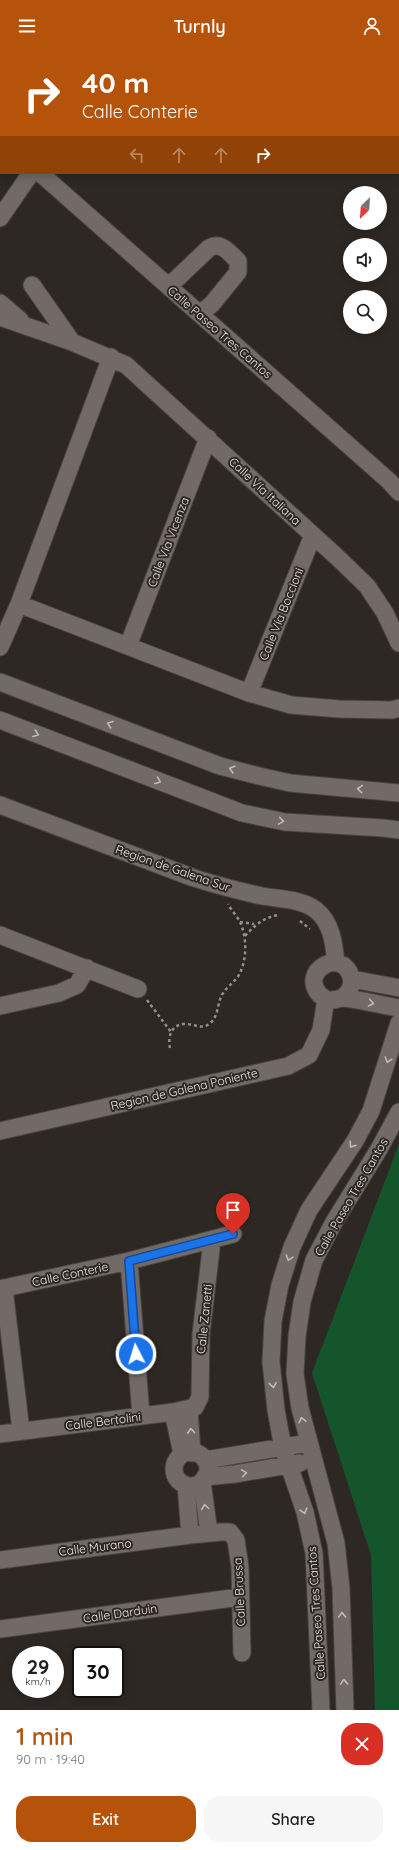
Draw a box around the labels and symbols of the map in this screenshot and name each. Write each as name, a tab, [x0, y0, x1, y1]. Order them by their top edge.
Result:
north arrow	[343, 186, 387, 230]
street label: Calle Paseo Tres Cantos	[165, 283, 276, 382]
street label: Calle Vía Italiana	[226, 454, 304, 528]
street label: Calle Vía Vicenza	[144, 495, 192, 589]
street label: Calle Vía Boccioni	[256, 566, 306, 662]
one-way arrow	[107, 720, 114, 728]
one-way arrow	[33, 730, 40, 738]
one-way arrow	[229, 765, 236, 774]
one-way arrow	[154, 777, 161, 785]
one-way arrow	[357, 785, 363, 794]
one-way arrow	[278, 816, 284, 825]
street label: Region de Galena Sur	[114, 841, 233, 895]
one-way arrow	[367, 998, 374, 1007]
one-way arrow	[384, 1056, 393, 1063]
street label: Region de Galena Poniente	[109, 1065, 259, 1113]
street label: Calle Paseo Tres Cantos	[311, 1135, 391, 1258]
one-way arrow	[349, 1141, 357, 1148]
pin	[216, 1193, 250, 1234]
one-way arrow	[285, 1254, 294, 1261]
street label: Calle Conterie	[31, 1259, 110, 1289]
street label: Calle Zanetti	[193, 1283, 215, 1355]
position arrow	[115, 1333, 157, 1375]
one-way arrow	[269, 1382, 278, 1388]
street label: Calle Bertolini	[64, 1409, 142, 1433]
one-way arrow	[299, 1417, 307, 1423]
one-way arrow	[187, 1428, 196, 1434]
one-way arrow	[241, 1469, 247, 1478]
one-way arrow	[201, 1504, 210, 1510]
one-way arrow	[299, 1507, 308, 1514]
street label: Calle Murano	[58, 1535, 132, 1559]
street label: Calle Paseo Tres Cantos	[304, 1546, 328, 1680]
street label: Calle Brussa	[230, 1557, 248, 1627]
street label: Calle Darduin	[82, 1600, 158, 1626]
one-way arrow	[338, 1612, 346, 1618]
speed limit sign: 30	[72, 1646, 124, 1698]
one-way arrow	[340, 1679, 349, 1685]

